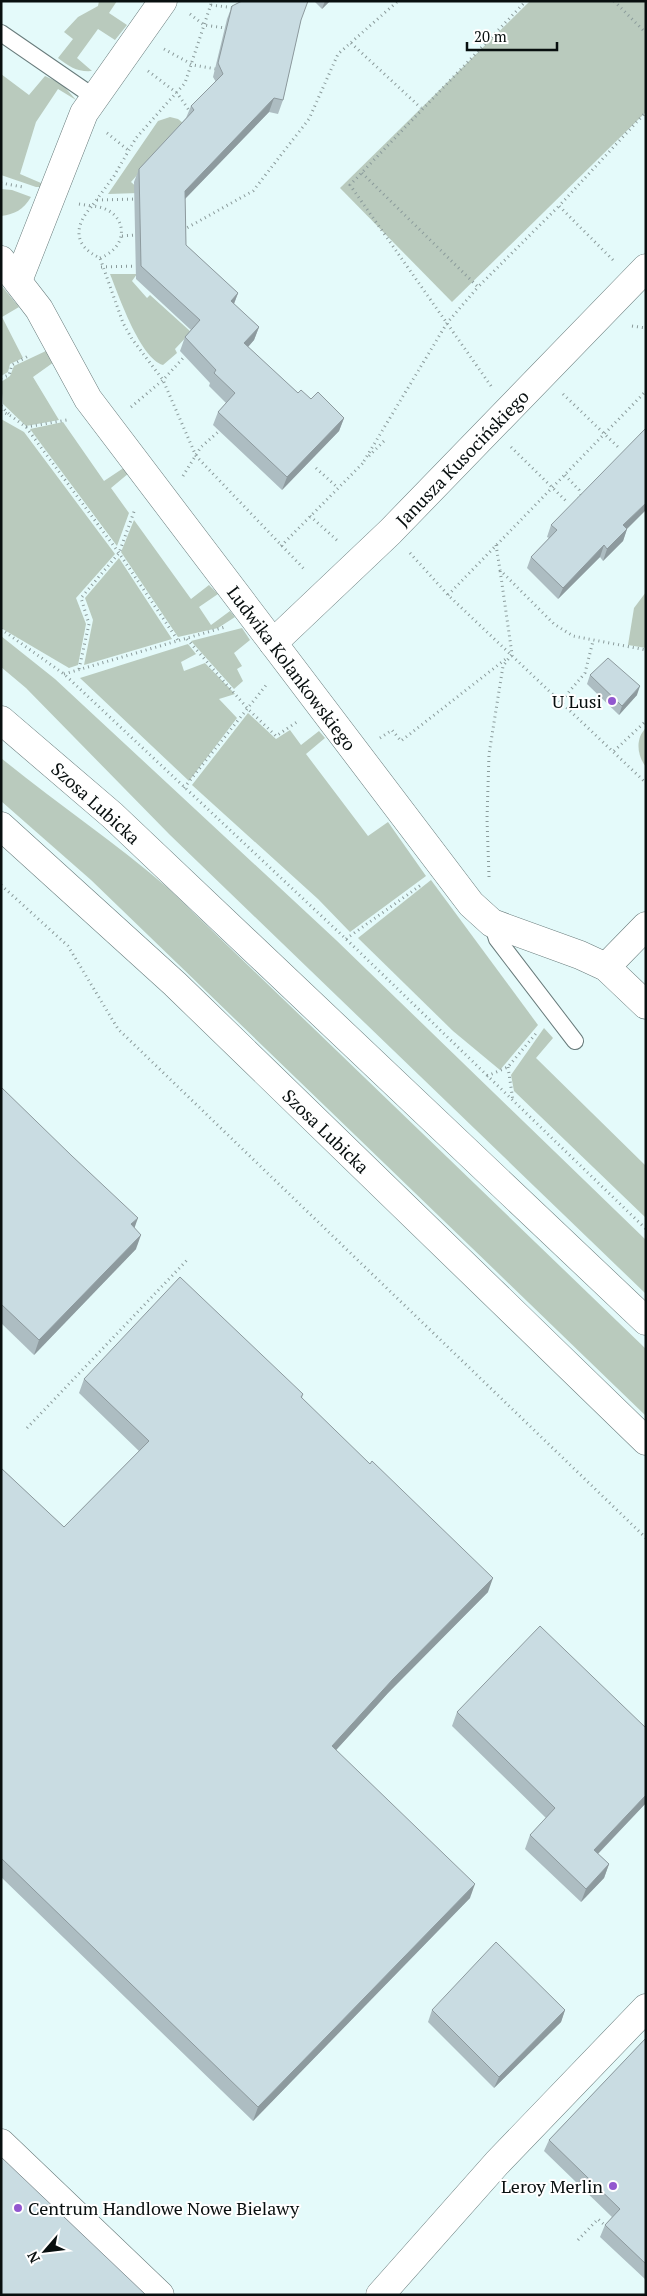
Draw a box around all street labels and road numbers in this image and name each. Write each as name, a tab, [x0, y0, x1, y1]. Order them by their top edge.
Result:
street label: Janusza Kusocińskiego	[390, 384, 534, 532]
street label: Ludwika Kolankowskiego	[222, 581, 362, 755]
street label: Szosa Lubicka	[46, 757, 146, 849]
street label: Szosa Lubicka	[278, 1084, 374, 1178]

